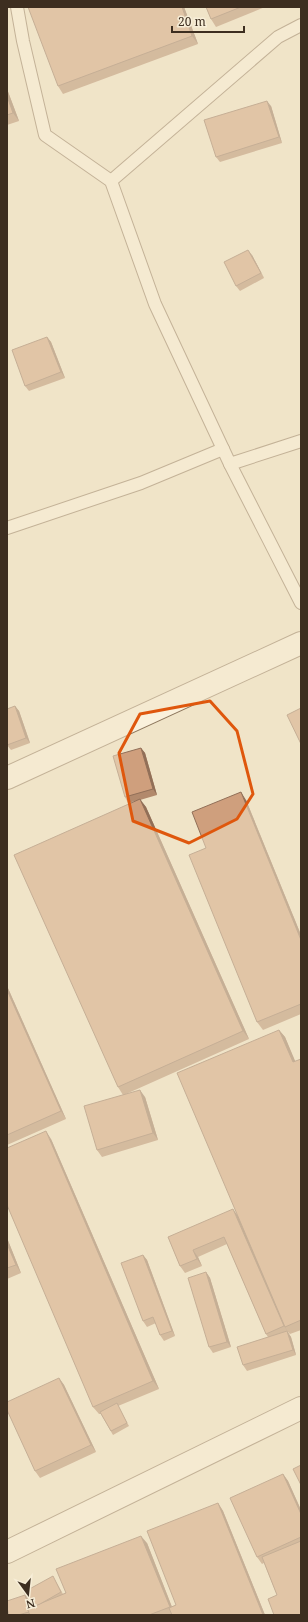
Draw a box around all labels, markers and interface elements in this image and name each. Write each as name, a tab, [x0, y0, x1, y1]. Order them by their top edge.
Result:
scale bar	[172, 8, 244, 34]
text: 20 m	[178, 13, 206, 30]
north arrow	[8, 1574, 48, 1614]
text: N	[24, 1596, 37, 1613]

